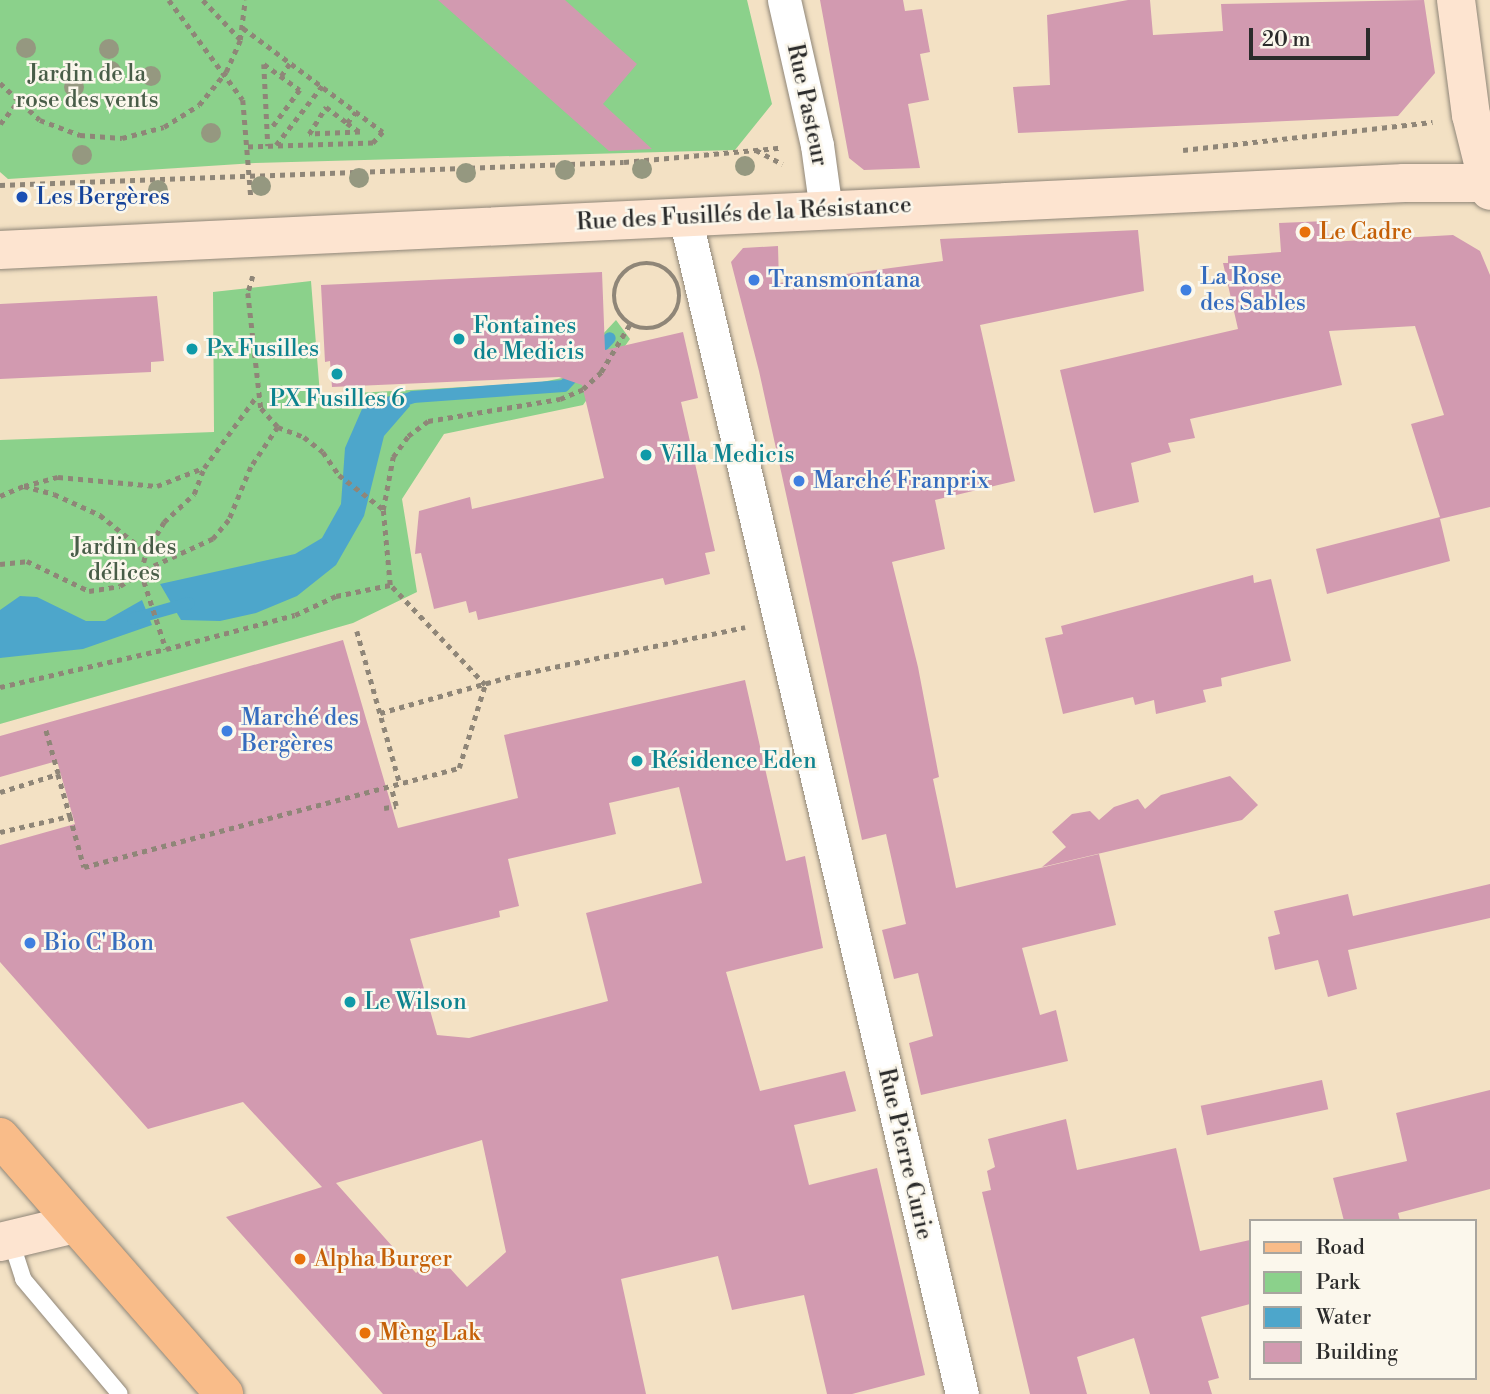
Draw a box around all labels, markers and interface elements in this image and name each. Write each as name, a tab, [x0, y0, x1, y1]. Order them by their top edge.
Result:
scale bar	[1252, 14, 1373, 58]
text: 20 m	[1262, 27, 1311, 53]
street label: Rue Pasteur	[781, 41, 833, 169]
park label: Jardin de la rose des vents	[15, 60, 159, 114]
place label: Les Bergères	[36, 183, 170, 211]
marker: Les Bergères	[14, 189, 30, 205]
street label: Rue des Fusillés de la Résistance	[576, 191, 912, 237]
place label: Le Cadre	[1319, 218, 1412, 246]
marker: Le Cadre	[1297, 224, 1313, 240]
place label: La Rose des Sables	[1200, 263, 1306, 317]
place label: Transmontana	[768, 266, 921, 294]
marker: Transmontana	[746, 272, 762, 288]
marker: La Rose des Sables	[1178, 282, 1194, 298]
place label: Fontaines de Medicis	[473, 312, 584, 366]
marker: Fontaines de Medicis	[451, 331, 467, 347]
place label: Px Fusilles	[206, 335, 319, 363]
marker: Px Fusilles	[184, 341, 200, 357]
marker: PX Fusilles 6	[329, 366, 345, 382]
place label: PX Fusilles 6	[269, 385, 405, 413]
place label: Villa Medicis	[660, 441, 795, 469]
marker: Villa Medicis	[638, 447, 654, 463]
place label: Marché Franprix	[813, 467, 989, 495]
marker: Marché Franprix	[791, 473, 807, 489]
park label: Jardin des délices	[72, 533, 176, 587]
place label: Marché des Bergères	[241, 704, 359, 758]
marker: Marché des Bergères	[219, 723, 235, 739]
place label: Résidence Eden	[651, 747, 817, 775]
marker: Résidence Eden	[629, 753, 645, 769]
place label: Bio C' Bon	[44, 929, 154, 957]
marker: Bio C' Bon	[22, 935, 38, 951]
place label: Le Wilson	[364, 988, 467, 1016]
marker: Le Wilson	[342, 994, 358, 1010]
street label: Rue Pierre Curie	[872, 1065, 938, 1243]
legend	[1248, 1219, 1476, 1380]
text: Road	[1316, 1235, 1365, 1261]
place label: Alpha Burger	[314, 1245, 452, 1273]
marker: Alpha Burger	[292, 1251, 308, 1267]
text: Park	[1316, 1270, 1360, 1296]
text: Water	[1316, 1305, 1371, 1331]
place label: Mèng Lak	[379, 1319, 480, 1347]
marker: Mèng Lak	[357, 1325, 373, 1341]
text: Building	[1316, 1340, 1398, 1366]

